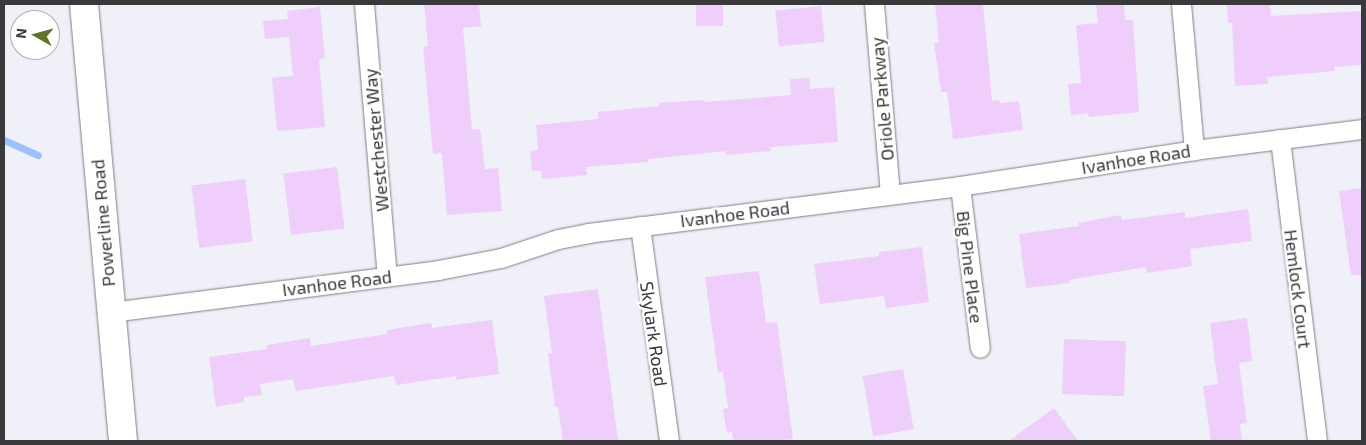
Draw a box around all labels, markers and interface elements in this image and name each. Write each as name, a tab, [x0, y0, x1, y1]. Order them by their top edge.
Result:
north arrow	[10, 10, 60, 60]
text: N	[12, 27, 30, 39]
street label: Oriole Parkway	[866, 36, 898, 162]
street label: Westchester Way	[359, 67, 393, 213]
street label: Ivanhoe Road	[1080, 140, 1192, 178]
street label: Powerline Road	[87, 158, 119, 288]
street label: Ivanhoe Road	[679, 197, 791, 231]
street label: Big Pine Place	[952, 210, 988, 324]
street label: Hemlock Court	[1280, 228, 1316, 350]
street label: Ivanhoe Road	[281, 266, 393, 300]
street label: Skylark Road	[636, 280, 672, 388]

